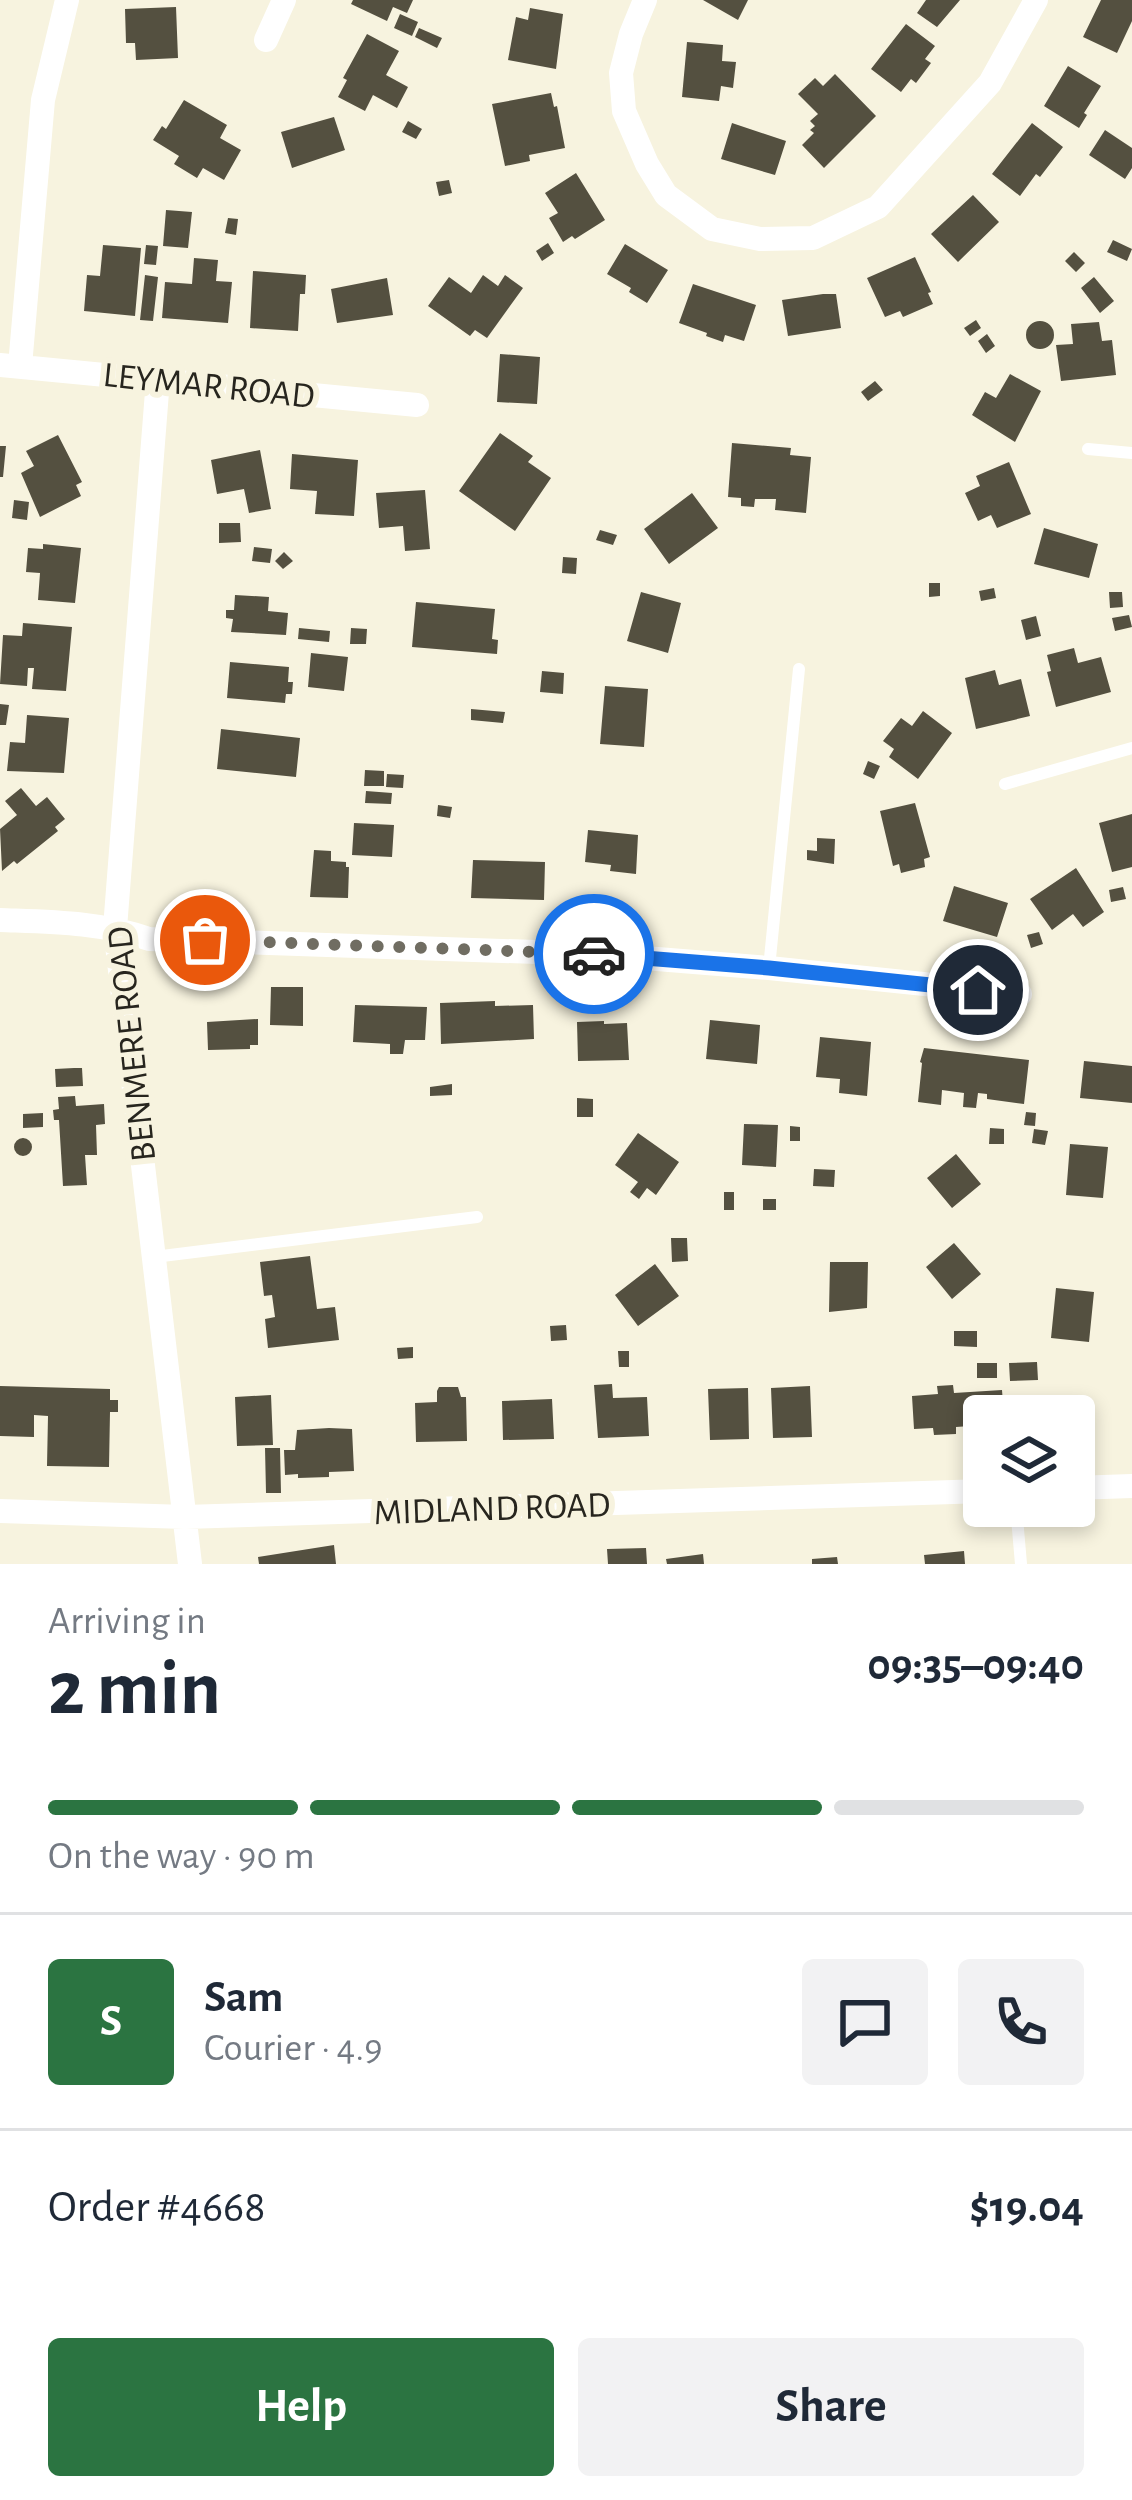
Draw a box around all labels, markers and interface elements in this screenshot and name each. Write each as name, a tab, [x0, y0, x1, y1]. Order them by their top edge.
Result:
street label: LEYMAR ROAD	[101, 357, 316, 415]
pin	[154, 889, 256, 991]
courier	[534, 894, 654, 1014]
icon: bag	[172, 907, 238, 973]
icon: car	[561, 921, 627, 987]
street label: BENMERE ROAD	[102, 924, 162, 1163]
pin	[927, 939, 1029, 1041]
icon: home	[945, 957, 1011, 1023]
map controls	[963, 1395, 1095, 1527]
button: layers	[963, 1395, 1095, 1527]
street label: MIDLAND ROAD	[373, 1487, 611, 1531]
text: Arriving in	[48, 1602, 206, 1641]
text: 09:35–09:40	[867, 1643, 1084, 1688]
text: 2 min	[48, 1651, 221, 1729]
text: On the way · 90 m	[48, 1837, 315, 1876]
button: chat	[802, 1959, 928, 2085]
button: phone	[958, 1959, 1084, 2085]
text: Sam	[204, 1975, 283, 2020]
text: S	[100, 1999, 122, 2044]
text: Courier · 4.9	[204, 2029, 383, 2068]
text: Order #4668	[48, 2185, 266, 2230]
text: $19.04	[969, 2185, 1084, 2230]
button: Help	[48, 2338, 554, 2476]
button: Share	[578, 2338, 1084, 2476]

